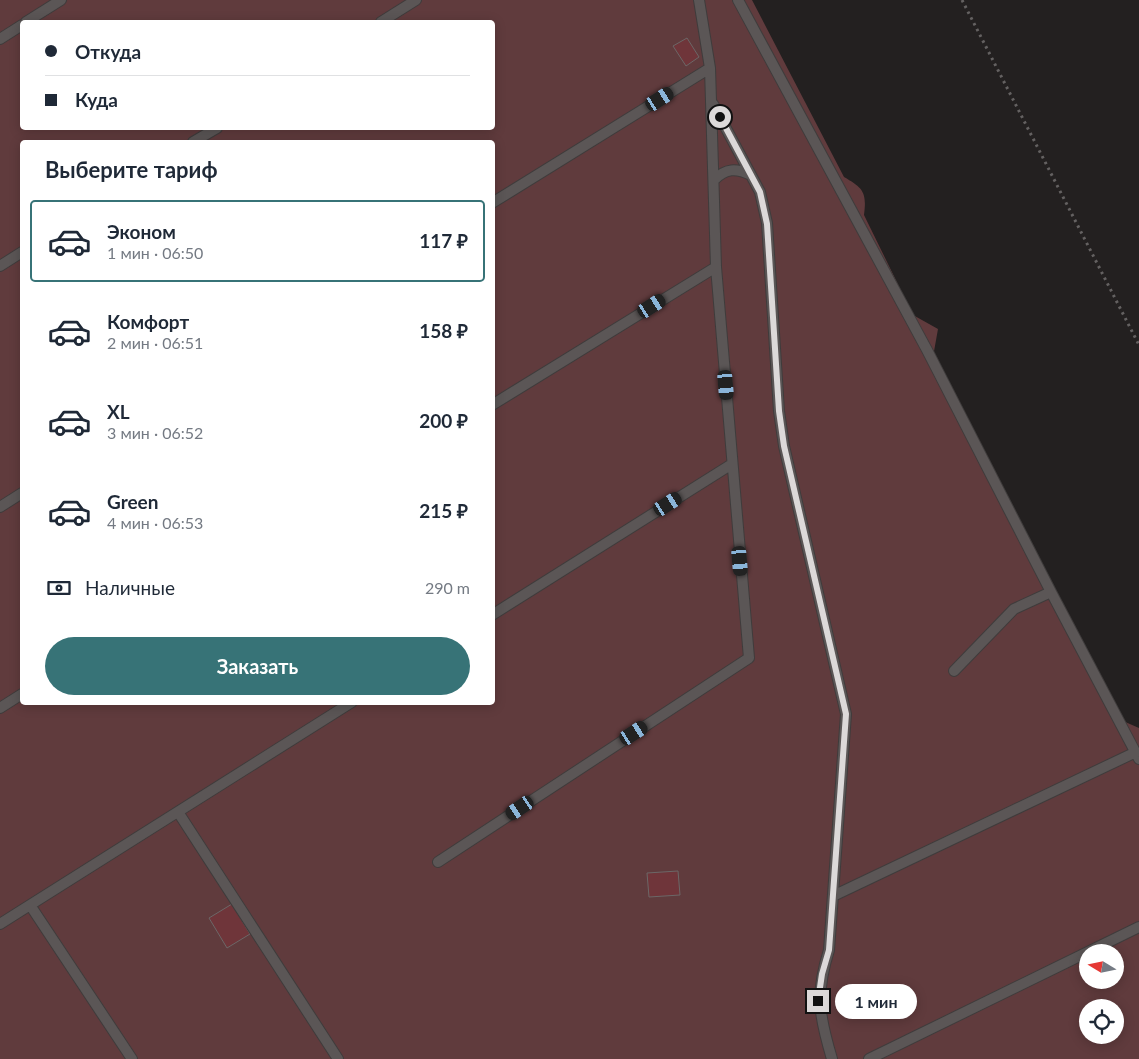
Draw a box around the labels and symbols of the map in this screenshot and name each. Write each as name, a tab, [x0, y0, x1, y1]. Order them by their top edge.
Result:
car	[643, 85, 676, 113]
route start	[709, 106, 731, 128]
car	[635, 292, 668, 320]
car	[717, 369, 734, 401]
car	[651, 490, 684, 518]
car	[731, 545, 748, 577]
car	[617, 719, 650, 747]
car	[503, 793, 536, 823]
north arrow	[1079, 944, 1124, 989]
callout: 1 мин	[836, 984, 918, 1018]
route end	[807, 990, 829, 1012]

